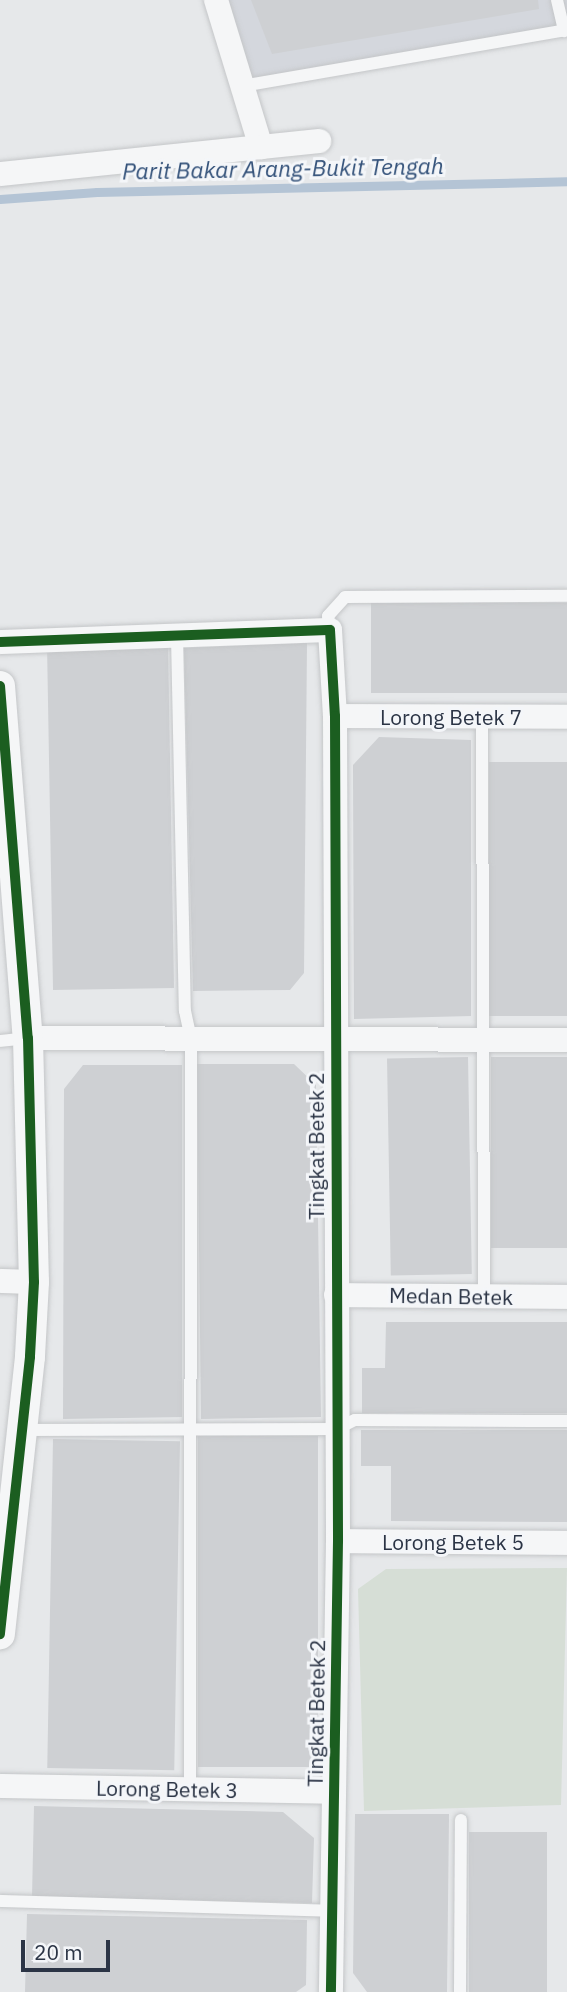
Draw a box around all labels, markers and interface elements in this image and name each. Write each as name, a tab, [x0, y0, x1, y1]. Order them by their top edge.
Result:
water label: Parit Bakar Arang-Bukit Tengah	[122, 151, 444, 185]
street label: Lorong Betek 7	[380, 704, 522, 730]
street label: Tingkat Betek 2	[303, 1072, 329, 1220]
street label: Medan Betek	[389, 1282, 513, 1310]
street label: Lorong Betek 5	[382, 1529, 524, 1555]
street label: Tingkat Betek 2	[302, 1639, 330, 1787]
street label: Lorong Betek 3	[96, 1775, 238, 1803]
scale bar	[24, 1926, 114, 1970]
text: 20 m	[34, 1938, 83, 1966]

